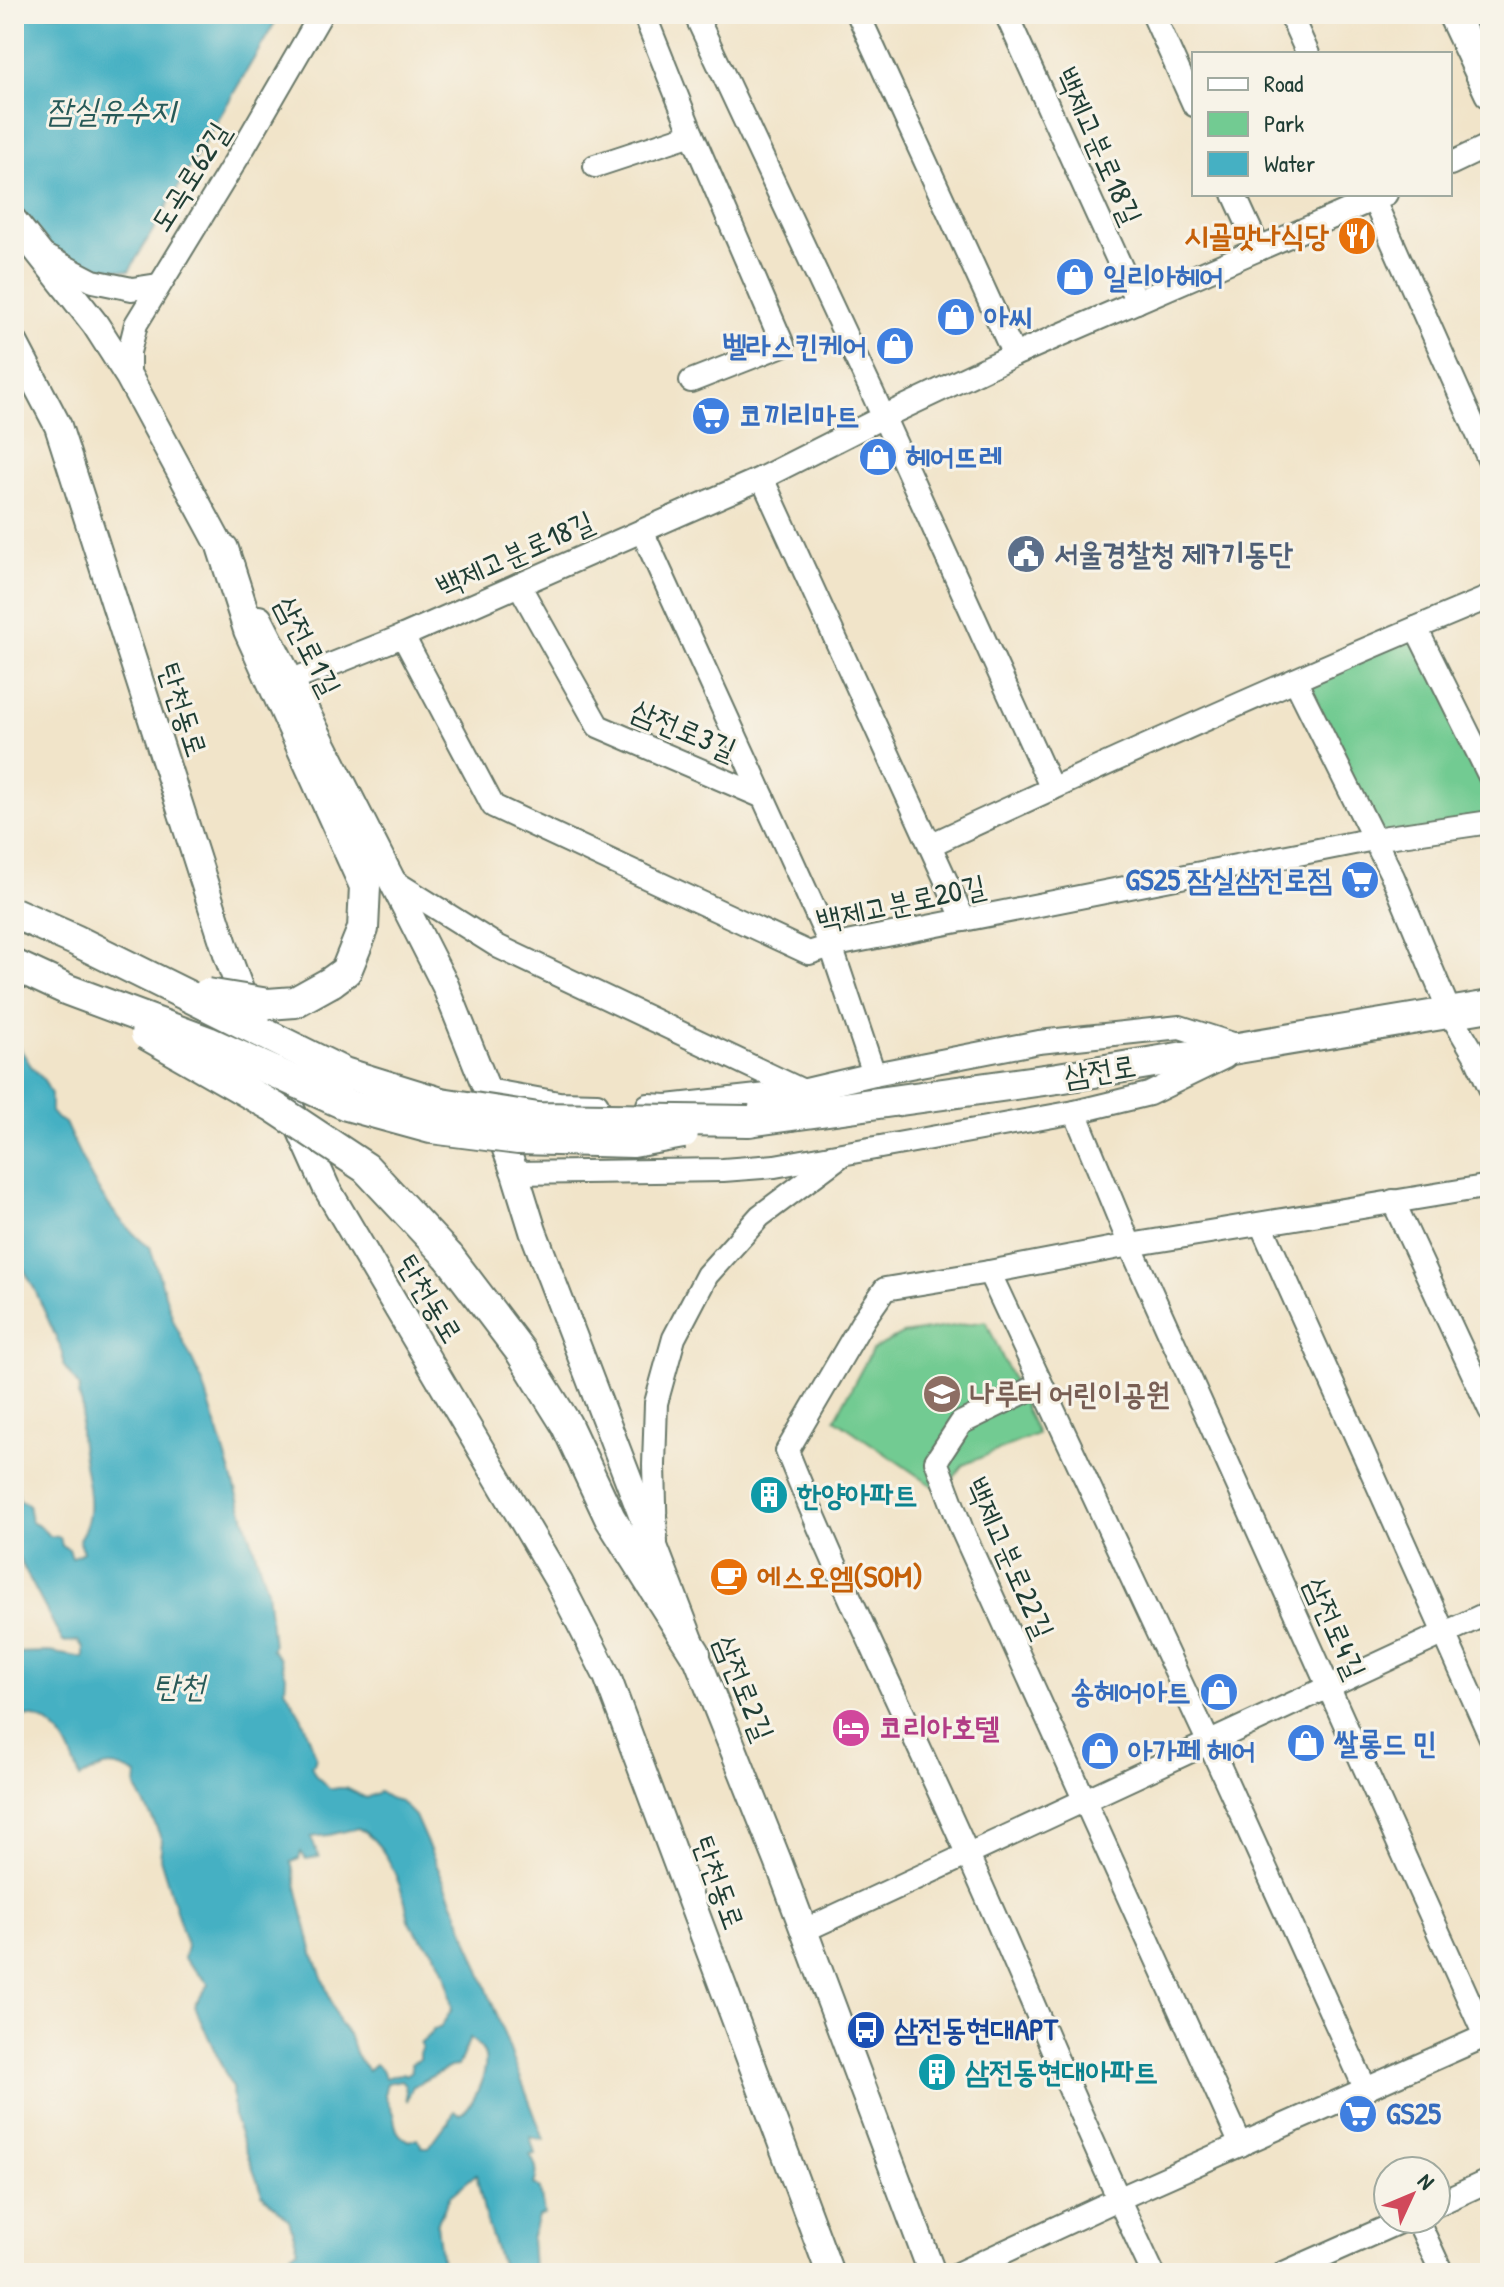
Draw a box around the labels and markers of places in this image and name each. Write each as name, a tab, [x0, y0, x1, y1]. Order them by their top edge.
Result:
place label: 시골맛나식당	[1184, 215, 1330, 255]
restaurant icon: 시골맛나식당	[1336, 215, 1378, 257]
shop icon: 일리아헤어	[1054, 256, 1096, 298]
place label: 일리아헤어	[1103, 256, 1224, 296]
shop icon: 아씨	[935, 296, 977, 338]
place label: 아씨	[984, 296, 1032, 336]
place label: 벨라스킨케어	[722, 325, 867, 365]
shop icon: 벨라스킨케어	[874, 325, 916, 367]
supermarket icon: 코끼리마트	[690, 395, 732, 437]
place label: 코끼리마트	[739, 395, 860, 435]
shop icon: 헤어뜨레	[857, 436, 899, 478]
place label: 헤어뜨레	[906, 436, 1003, 476]
public building icon: 서울경찰청 제7기동단	[1005, 533, 1047, 575]
place label: 서울경찰청 제7기동단	[1054, 533, 1294, 573]
place label: GS25 잠실삼전로점	[1125, 859, 1332, 899]
supermarket icon: GS25 잠실삼전로점	[1339, 859, 1381, 901]
school or university icon: 나루터 어린이공원	[921, 1373, 963, 1415]
place label: 나루터 어린이공원	[970, 1373, 1170, 1413]
building icon: 한양아파트	[748, 1474, 790, 1516]
place label: 한양아파트	[796, 1474, 918, 1514]
cafe icon: 에스오엠(SOM)	[708, 1556, 750, 1598]
place label: 에스오엠(SOM)	[757, 1556, 923, 1596]
place label: 송헤어아트	[1070, 1671, 1191, 1711]
shop icon: 송헤어아트	[1198, 1671, 1240, 1713]
hotel icon: 코리아호텔	[830, 1707, 872, 1749]
place label: 코리아호텔	[879, 1707, 1000, 1747]
shop icon: 쌀롱드 민	[1285, 1722, 1327, 1764]
place label: 쌀롱드 민	[1333, 1722, 1437, 1762]
shop icon: 아가페 헤어	[1079, 1730, 1121, 1772]
place label: 아가페 헤어	[1128, 1730, 1256, 1770]
bus stop icon: 삼전동현대APT	[845, 2009, 887, 2051]
place label: 삼전동현대APT	[894, 2009, 1059, 2049]
building icon: 삼전동현대아파트	[916, 2051, 958, 2093]
place label: 삼전동현대아파트	[965, 2051, 1158, 2091]
supermarket icon: GS25	[1337, 2093, 1379, 2135]
place label: GS25	[1386, 2093, 1441, 2133]

